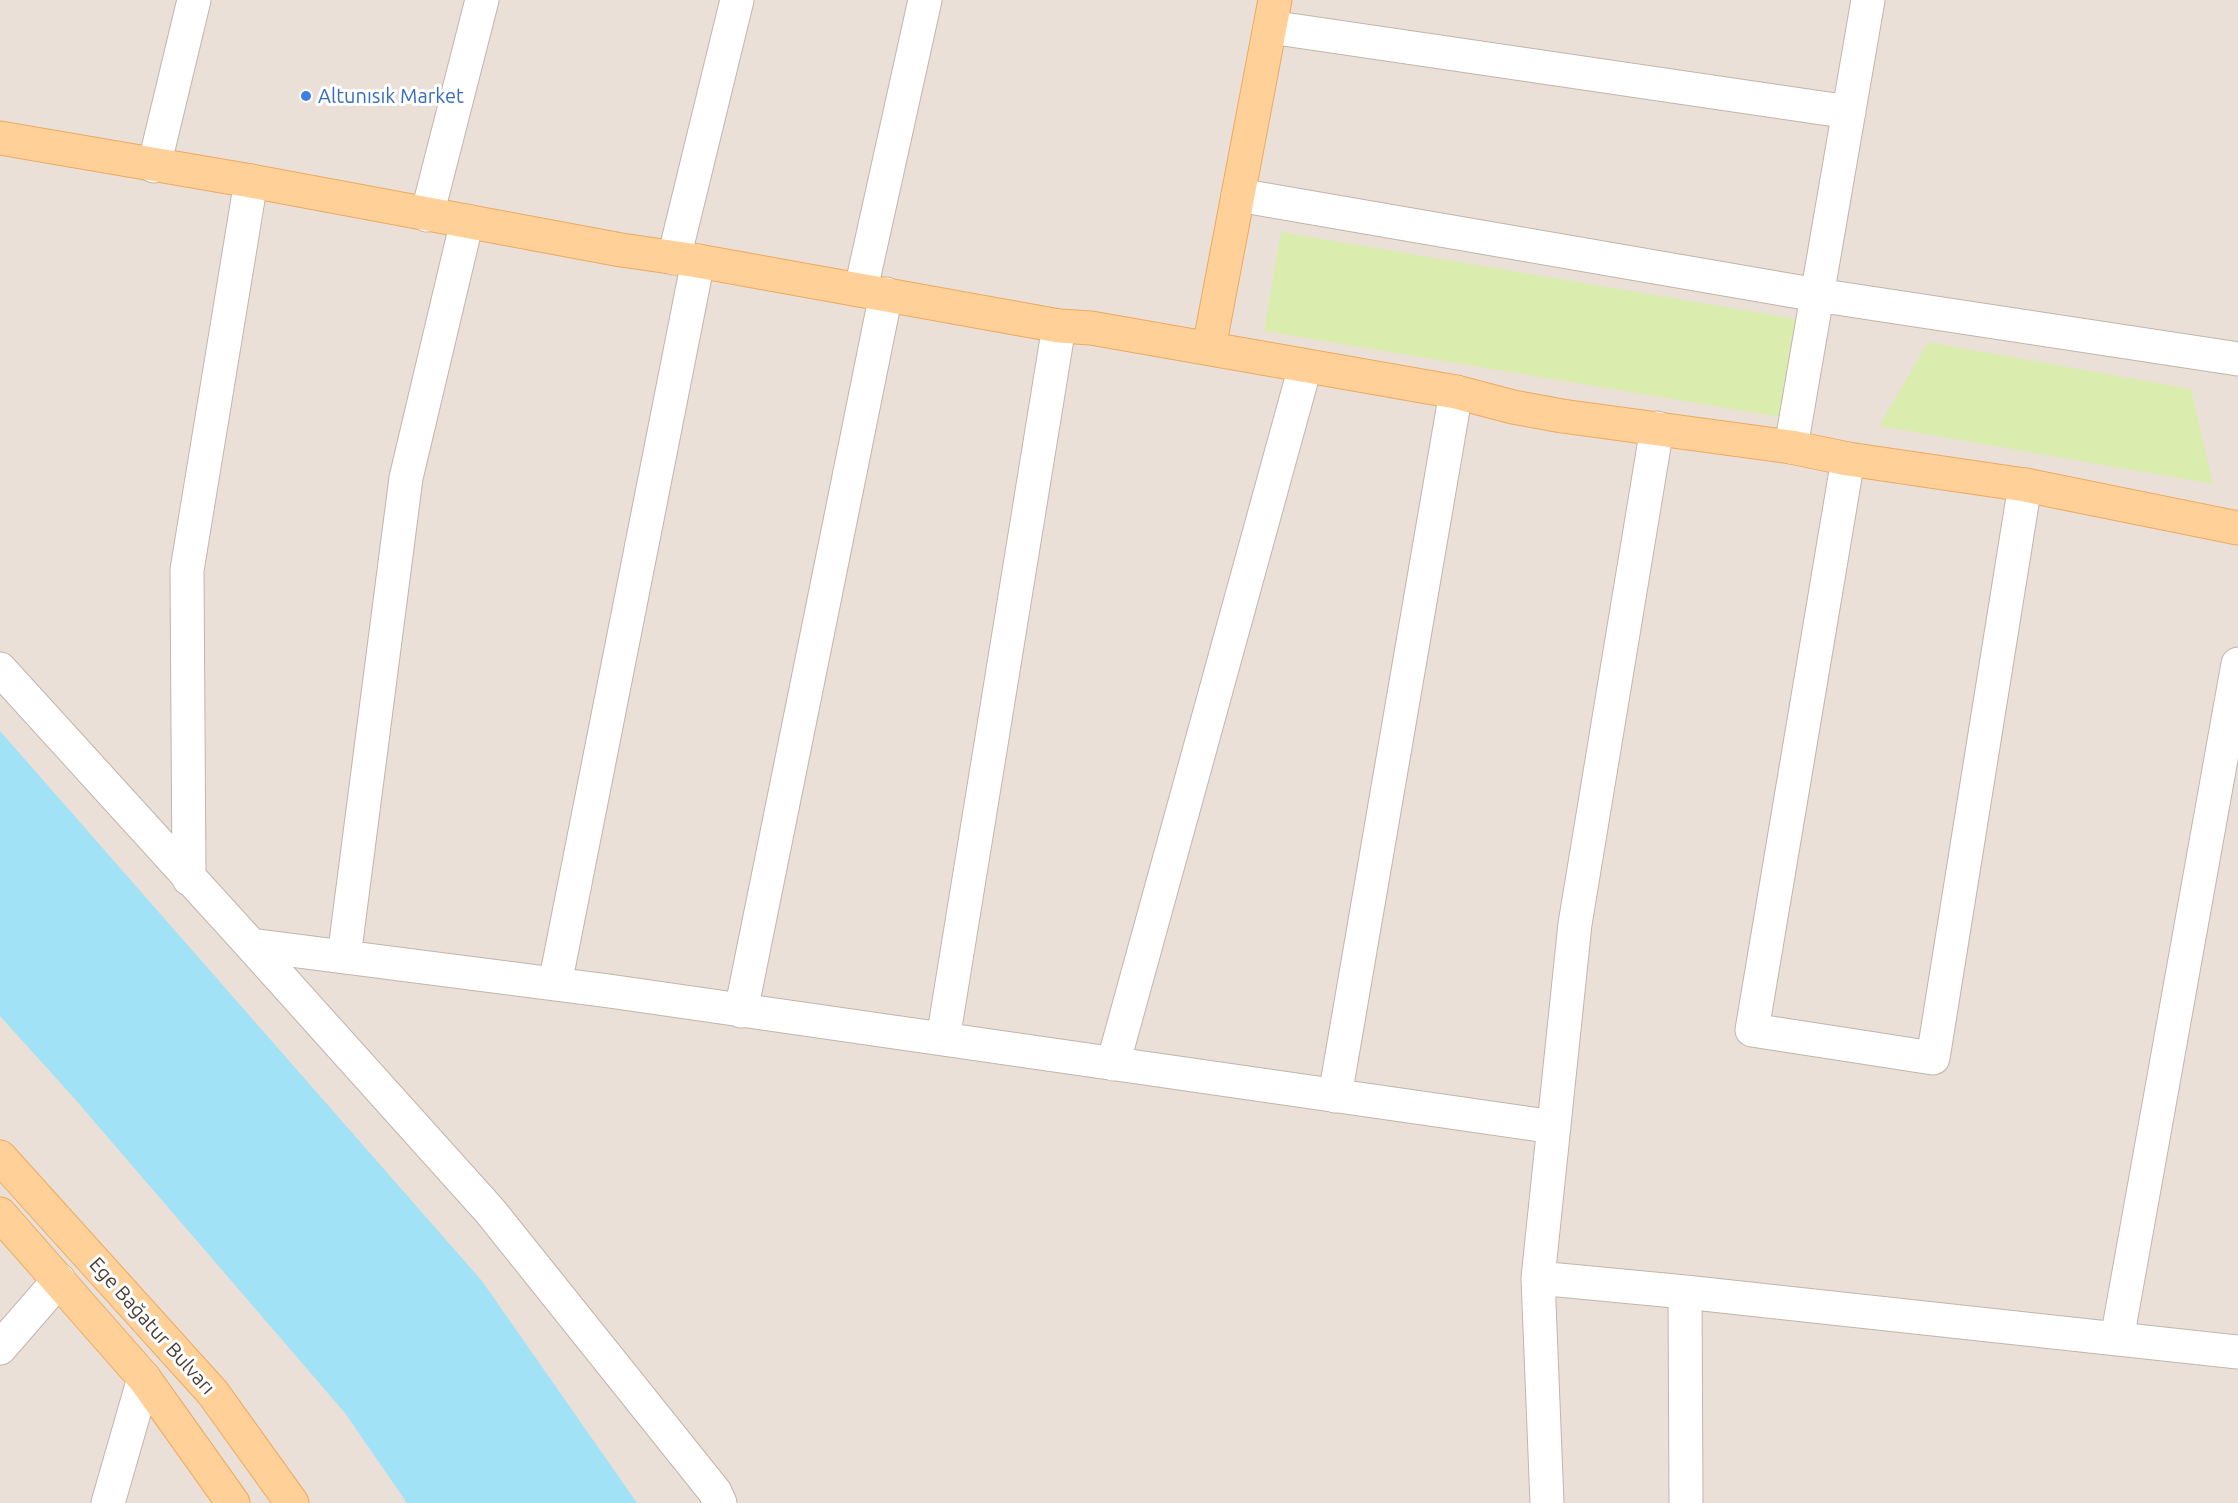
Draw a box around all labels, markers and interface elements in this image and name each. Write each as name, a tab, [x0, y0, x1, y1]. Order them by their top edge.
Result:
place label: Altunısık Market	[318, 84, 464, 108]
marker: Altunısık Market	[299, 89, 313, 103]
street label: Ege Bağatur Bulvarı	[84, 1253, 220, 1399]

